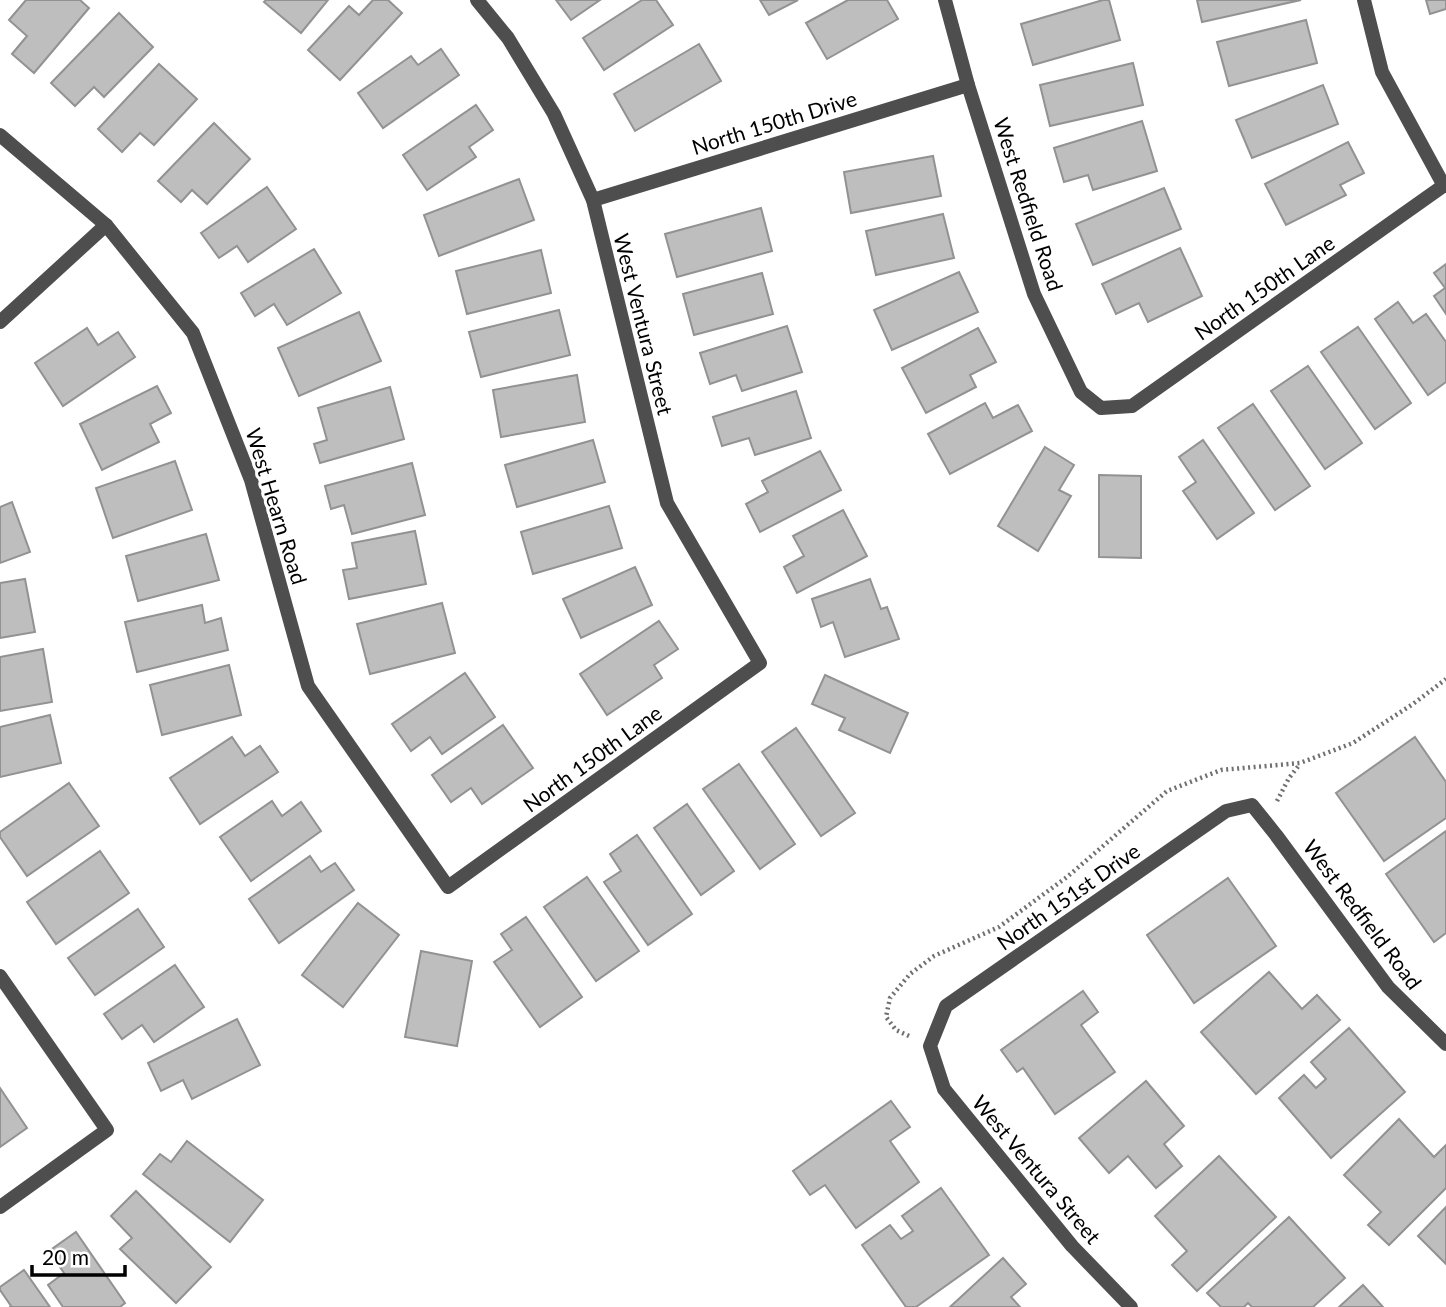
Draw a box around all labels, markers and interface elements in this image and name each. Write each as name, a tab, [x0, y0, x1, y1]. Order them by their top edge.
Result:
street label: North 150th Drive	[689, 85, 859, 159]
street label: West Redfield Road	[989, 114, 1069, 294]
street label: North 150th Lane	[1189, 229, 1339, 345]
street label: West Ventura Street	[609, 231, 679, 418]
street label: West Hearn Road	[241, 425, 313, 587]
street label: North 150th Lane	[518, 699, 666, 817]
street label: West Redfield Road	[1299, 834, 1427, 994]
street label: North 151st Drive	[992, 837, 1144, 955]
street label: West Ventura Street	[968, 1090, 1107, 1249]
scale bar	[32, 1234, 124, 1278]
text: 20 m	[42, 1244, 89, 1269]

